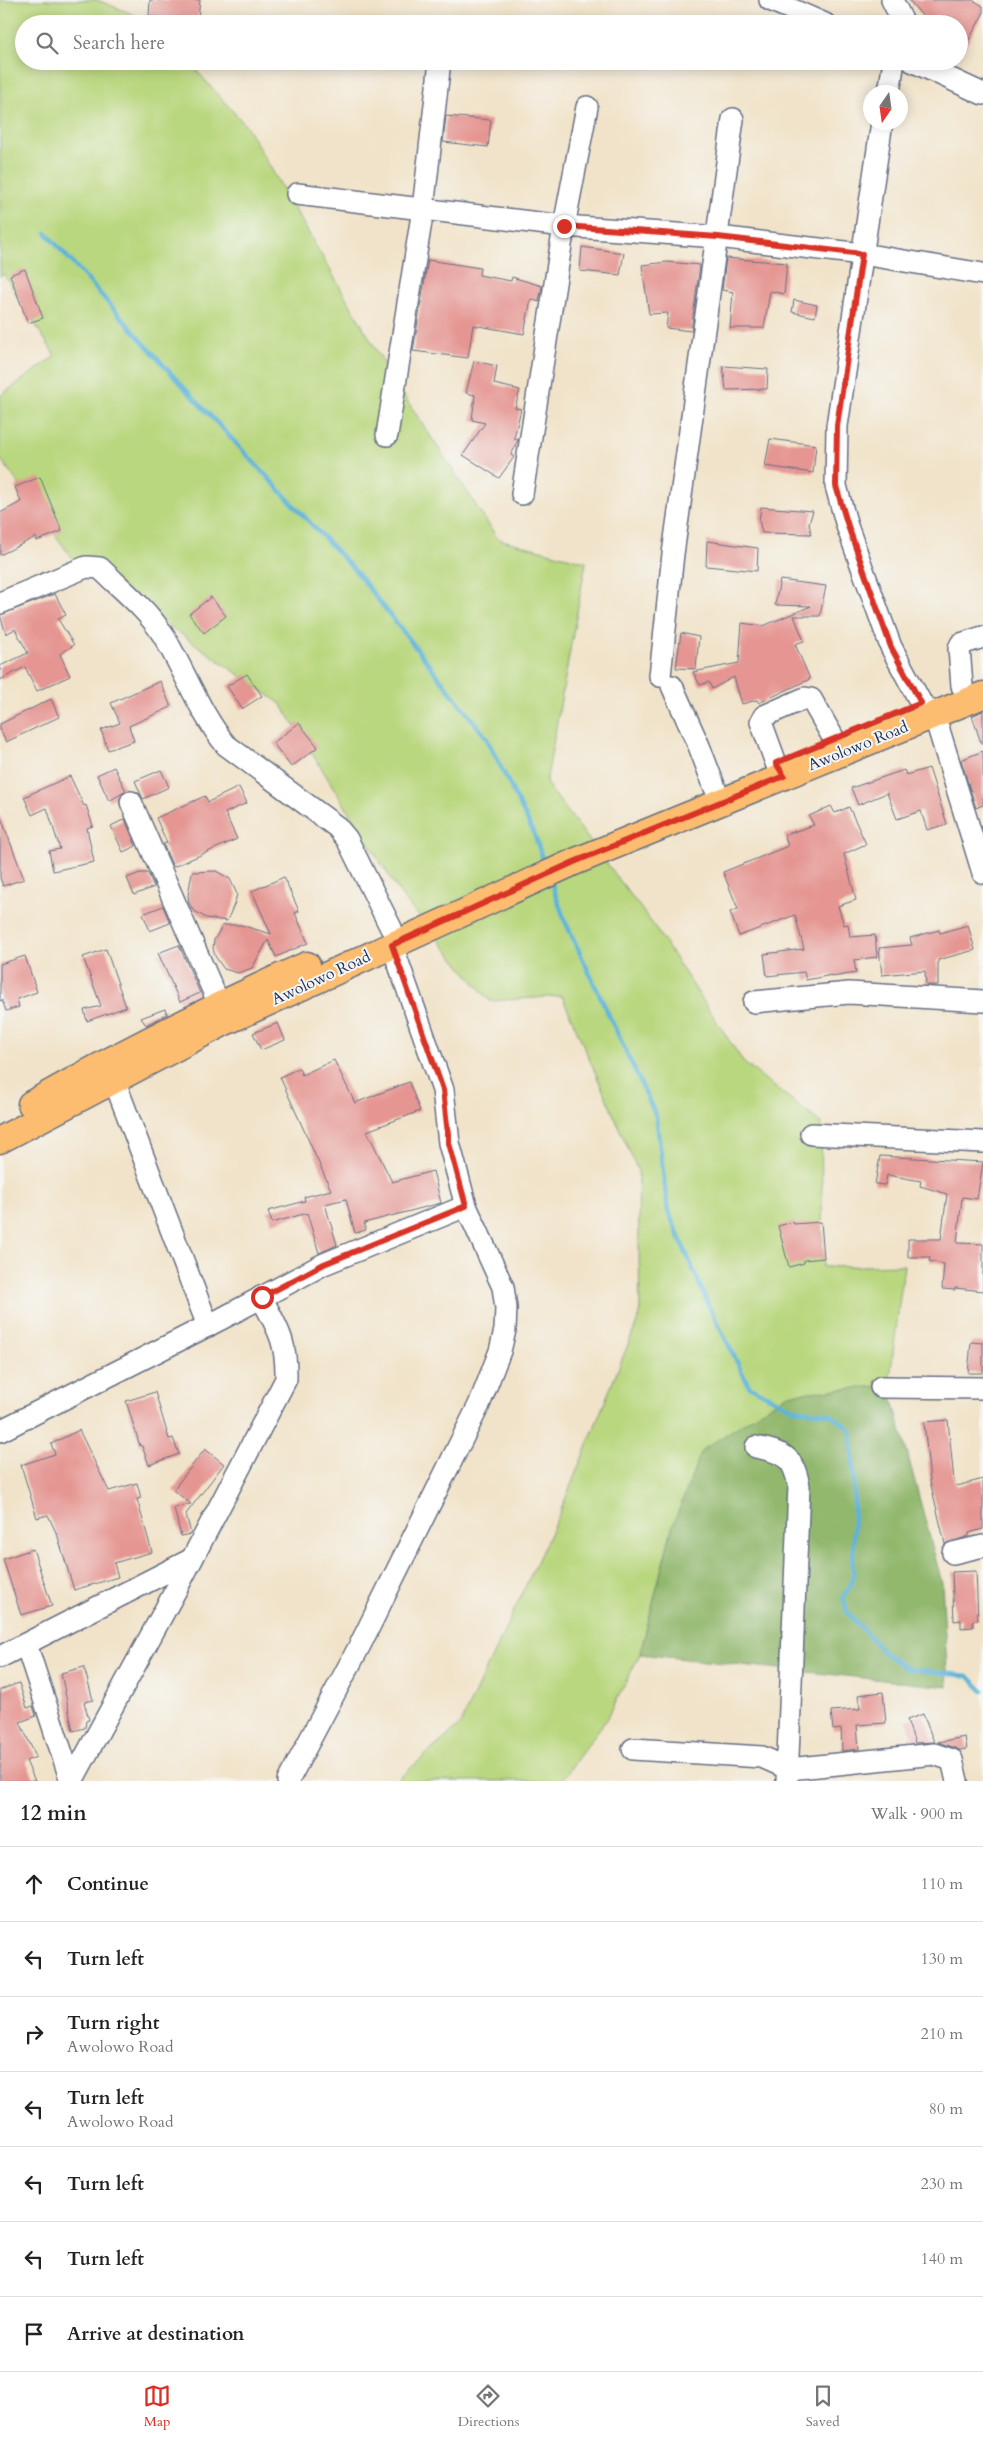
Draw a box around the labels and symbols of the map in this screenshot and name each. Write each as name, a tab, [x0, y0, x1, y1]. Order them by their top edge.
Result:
north arrow	[863, 85, 908, 130]
route end	[553, 215, 576, 238]
street label: Awolowo Road	[804, 716, 912, 776]
street label: Awolowo Road	[268, 945, 374, 1010]
route start	[251, 1286, 274, 1309]

